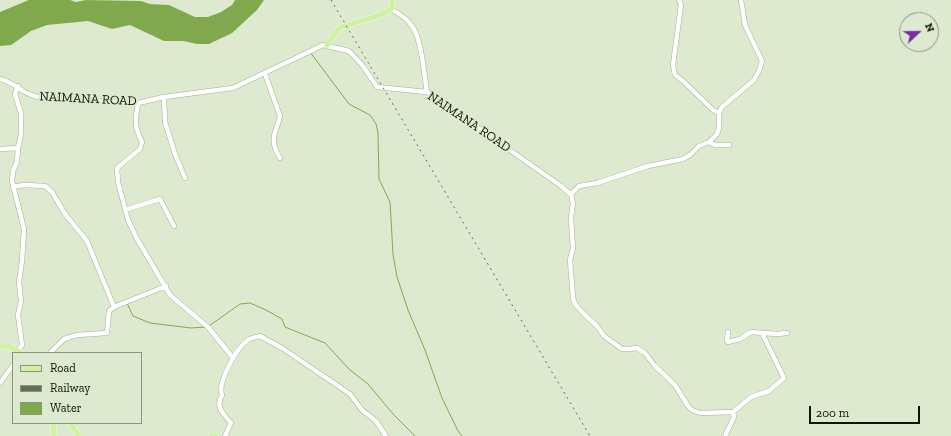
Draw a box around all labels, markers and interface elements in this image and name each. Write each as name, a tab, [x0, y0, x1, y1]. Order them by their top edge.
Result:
north arrow	[899, 12, 939, 52]
text: N	[922, 21, 937, 34]
street label: NAIMANA ROAD	[424, 88, 514, 156]
street label: NAIMANA ROAD	[39, 89, 137, 109]
legend	[12, 352, 142, 424]
text: Road	[50, 361, 76, 375]
text: Railway	[50, 381, 91, 395]
scale bar	[811, 398, 922, 424]
text: Water	[50, 401, 82, 415]
text: 200 m	[816, 406, 849, 420]

